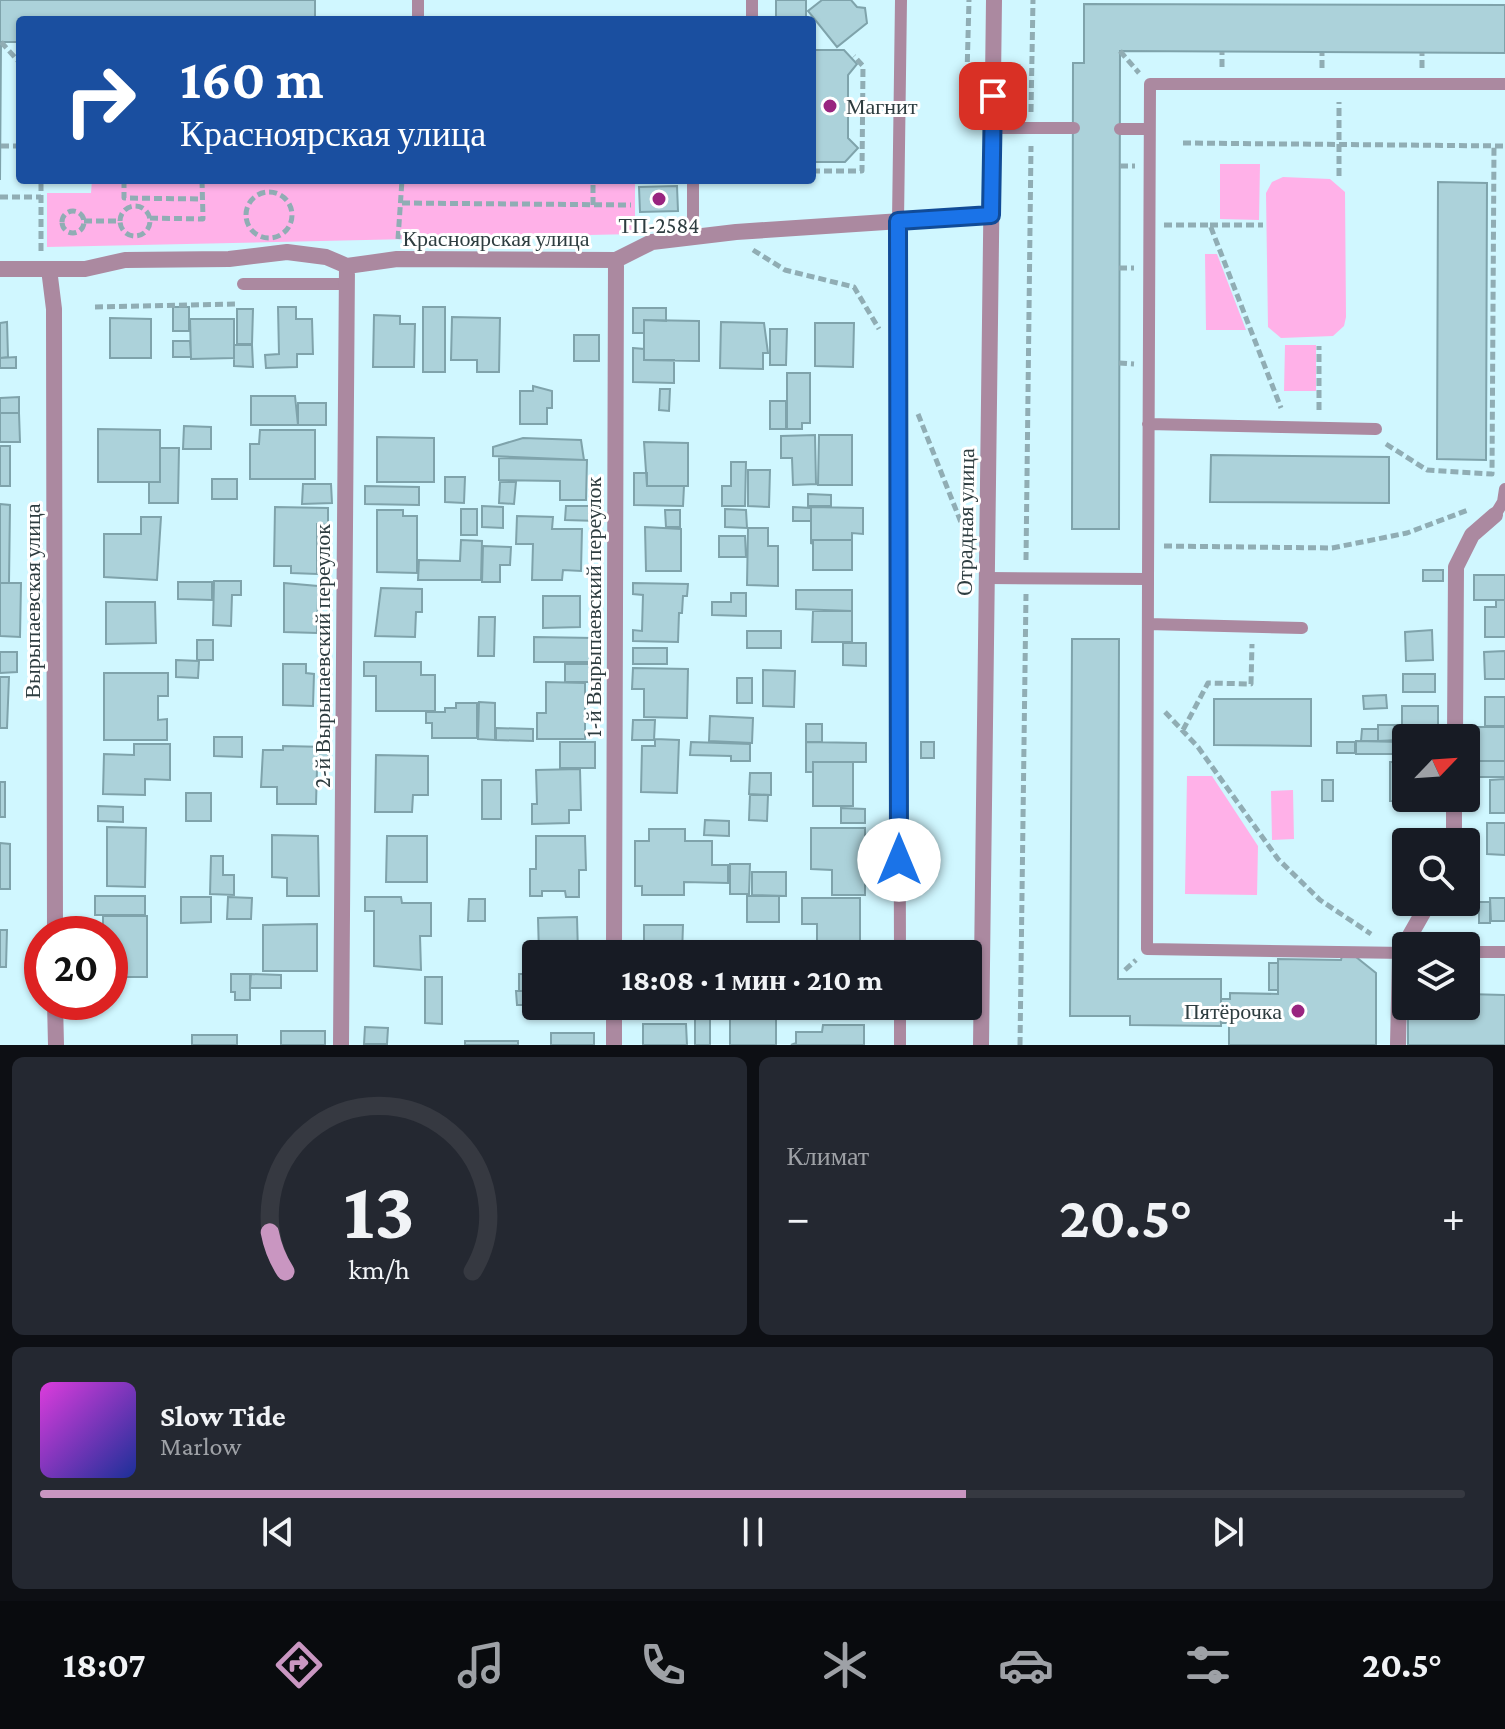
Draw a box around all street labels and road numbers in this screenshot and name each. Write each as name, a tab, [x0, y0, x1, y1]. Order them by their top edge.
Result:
street label: Красноярская улица	[402, 226, 590, 251]
street label: Отрадная улица	[952, 448, 979, 596]
street label: 1-й Вырыпаевский переулок	[581, 476, 606, 737]
street label: Вырыпаевская улица	[20, 503, 45, 699]
street label: 2-й Вырыпаевский переулок	[310, 524, 335, 788]

